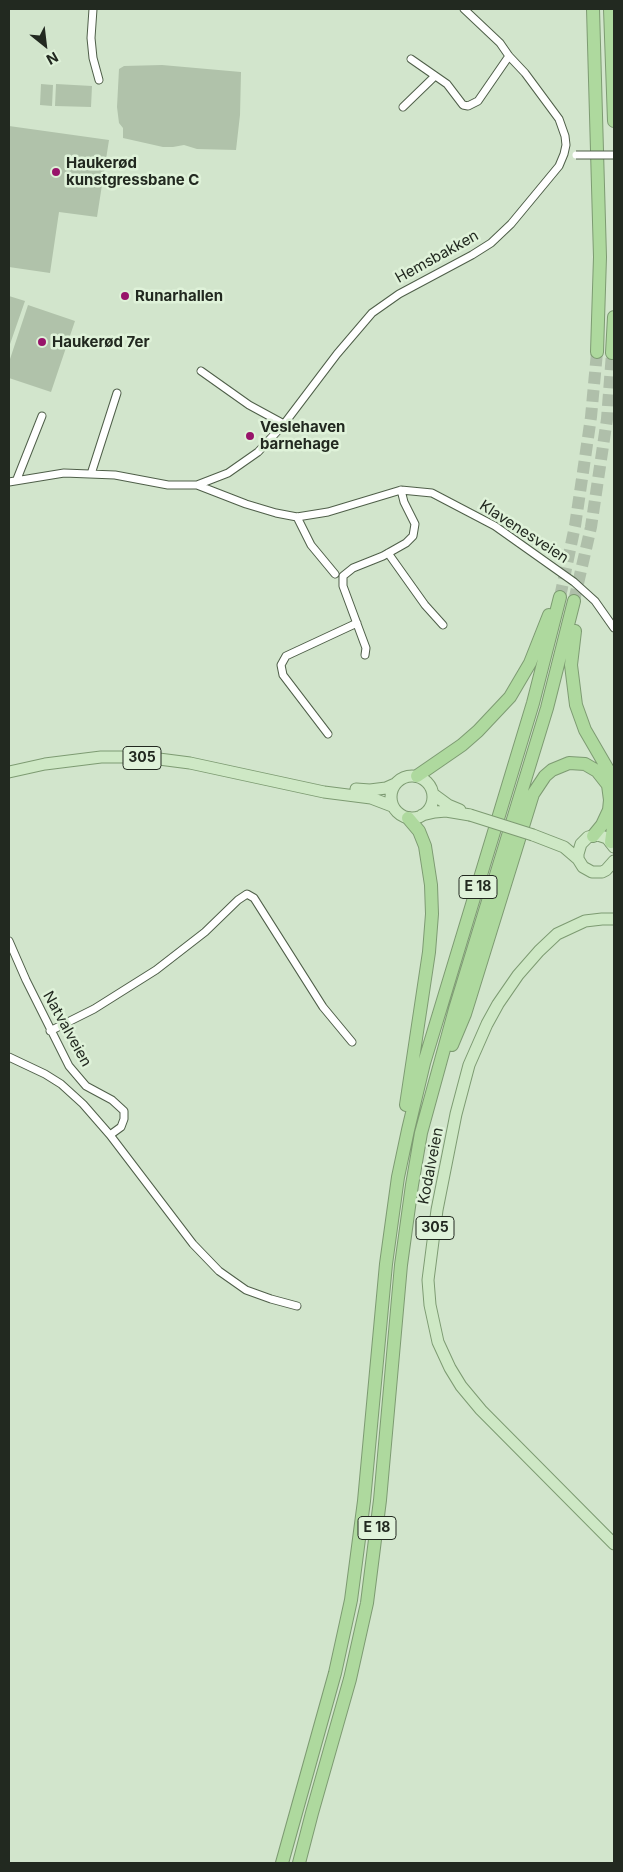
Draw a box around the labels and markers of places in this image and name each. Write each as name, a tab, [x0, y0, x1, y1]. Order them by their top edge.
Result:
place label: Haukerød kunstgressbane C	[66, 154, 199, 189]
marker: Haukerød kunstgressbane C	[50, 166, 62, 178]
place label: Runarhallen	[135, 287, 223, 305]
marker: Runarhallen	[119, 290, 131, 302]
place label: Haukerød 7er	[52, 333, 150, 351]
marker: Haukerød 7er	[36, 336, 48, 348]
place label: Veslehaven barnehage	[260, 418, 345, 453]
marker: Veslehaven barnehage	[244, 430, 256, 442]

